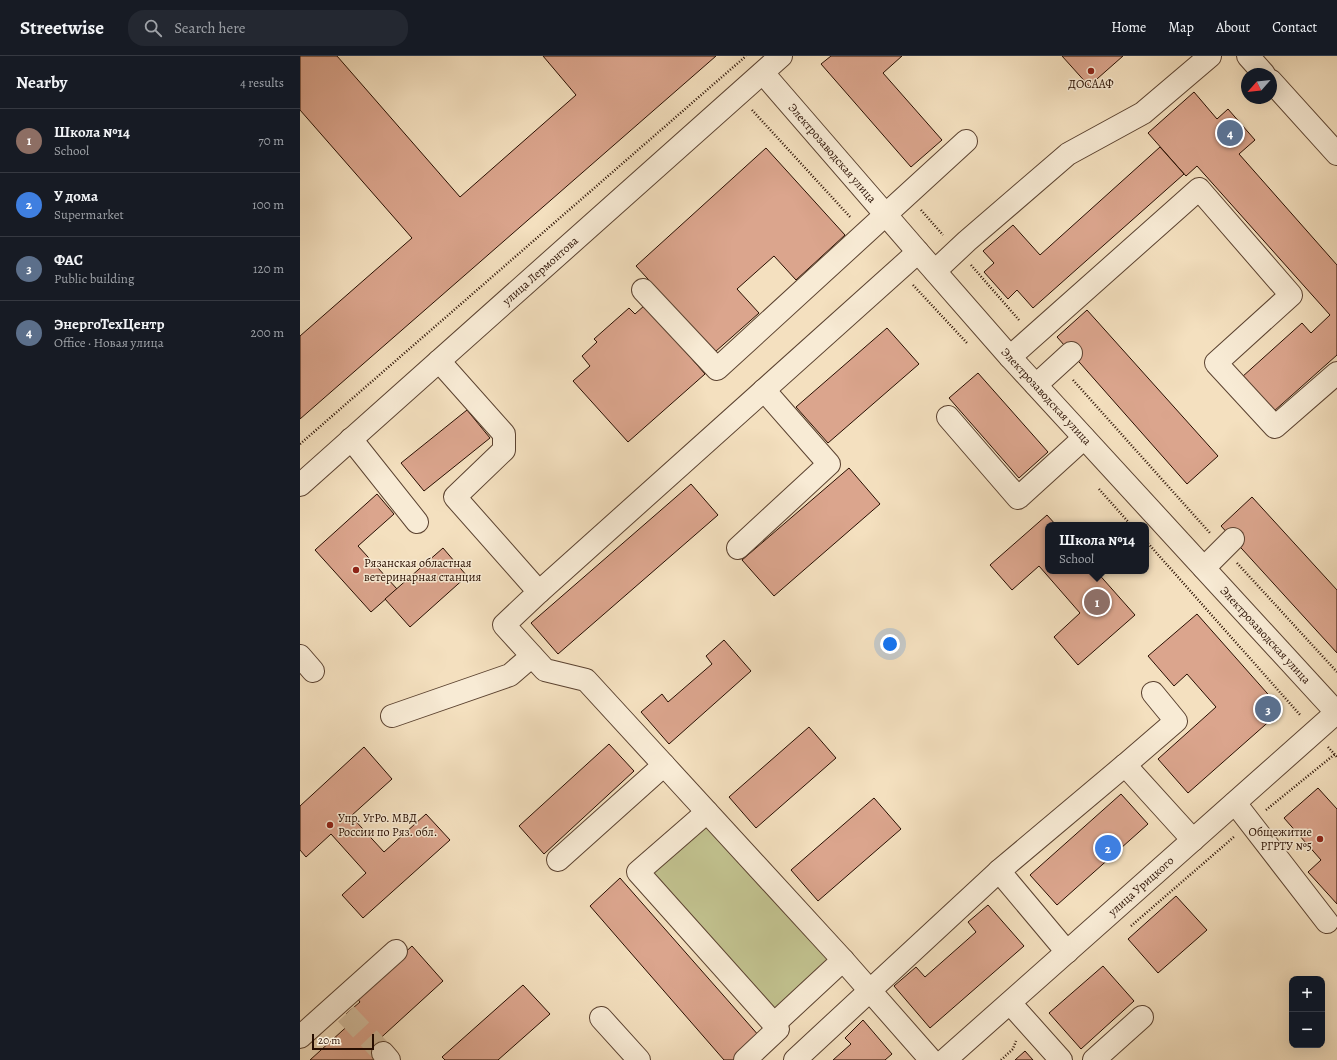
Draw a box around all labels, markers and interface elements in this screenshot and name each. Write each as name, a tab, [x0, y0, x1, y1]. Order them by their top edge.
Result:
search box	[128, 10, 408, 46]
text: Streetwise	[20, 15, 104, 41]
icon: search	[142, 17, 164, 39]
text: Search here	[174, 18, 245, 38]
text: Home	[1111, 18, 1146, 37]
text: Map	[1168, 18, 1194, 37]
text: About	[1216, 18, 1250, 37]
text: Contact	[1272, 18, 1317, 37]
marker: ДОСААФ	[1086, 66, 1096, 76]
north arrow	[1241, 68, 1277, 104]
text: Nearby	[16, 71, 67, 94]
text: 4 results	[240, 74, 284, 91]
place label: ДОСААФ	[1068, 76, 1114, 92]
street label: Электрозаводская улица	[785, 100, 880, 207]
pin: 4	[1217, 118, 1243, 148]
text: Школа №14	[54, 122, 130, 142]
text: 1	[27, 132, 31, 149]
text: 70 m	[258, 132, 284, 149]
text: School	[54, 142, 89, 159]
text: У дома	[54, 186, 98, 206]
text: 2	[26, 196, 32, 213]
text: 100 m	[252, 196, 284, 213]
text: Supermarket	[54, 206, 124, 223]
street label: улица Лермонтова	[498, 232, 582, 309]
text: ФАС	[54, 250, 83, 270]
text: 3	[26, 260, 32, 277]
text: 120 m	[253, 260, 284, 277]
text: Public building	[54, 270, 134, 287]
text: ЭнергоТехЦентр	[54, 314, 165, 334]
text: 4	[26, 324, 32, 341]
text: 200 m	[251, 324, 284, 341]
text: Office · Новая улица	[54, 334, 164, 351]
street label: Электрозаводская улица	[998, 344, 1095, 449]
popup	[1045, 522, 1149, 574]
text: Школа №14	[1059, 530, 1135, 550]
text: School	[1059, 550, 1094, 567]
place label: Рязанская областная ветеринарная станция	[364, 555, 482, 585]
marker: Рязанская областная ветеринарная станция	[351, 565, 361, 575]
street label: Электрозаводская улица	[1217, 583, 1315, 688]
pin: 1	[1084, 587, 1110, 617]
your location	[880, 634, 900, 654]
pin: 3	[1255, 694, 1281, 724]
place label: Упр. УгРо. МВД России по Ряз. обл.	[338, 810, 437, 840]
marker: Упр. УгРо. МВД России по Ряз. обл.	[325, 820, 335, 830]
place label: Общежитие РГРТУ №5	[1248, 824, 1312, 854]
pin: 2	[1095, 833, 1121, 863]
marker: Общежитие РГРТУ №5	[1315, 834, 1325, 844]
street label: улица Урицкого	[1104, 853, 1177, 920]
map controls	[1289, 976, 1325, 1048]
button: +	[1289, 976, 1325, 1012]
button: −	[1289, 1012, 1325, 1048]
scale bar	[312, 1032, 374, 1051]
text: 20 m	[318, 1033, 340, 1048]

